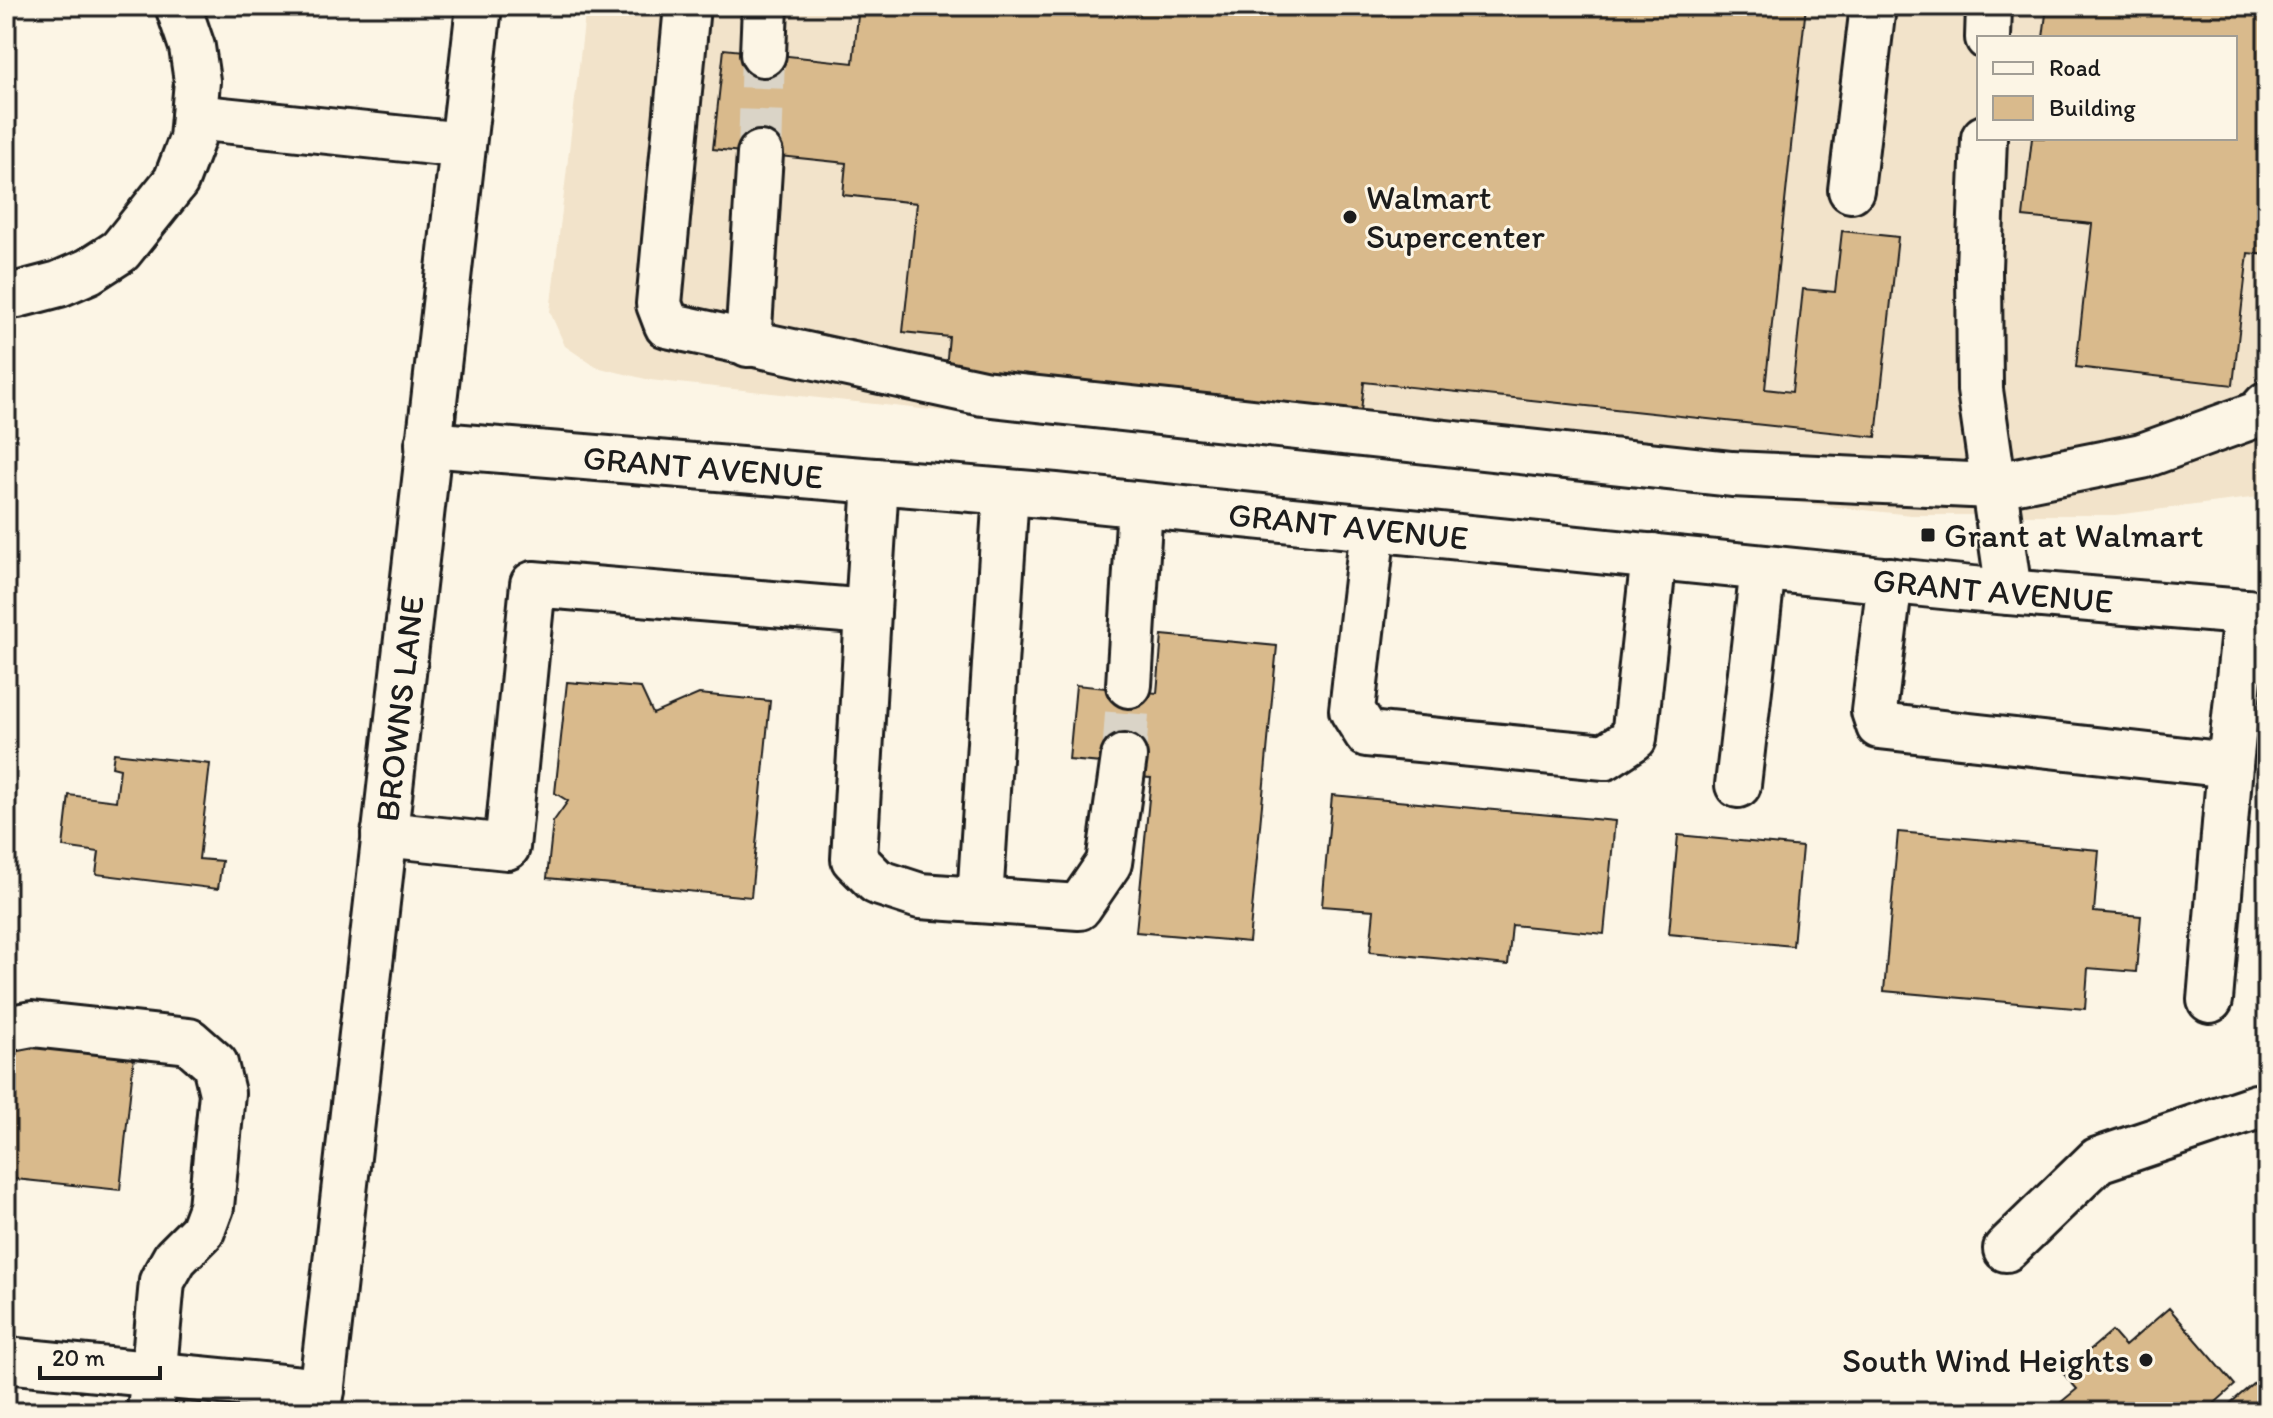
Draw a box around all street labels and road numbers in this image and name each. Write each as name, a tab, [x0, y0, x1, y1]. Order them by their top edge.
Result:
street label: GRANT AVENUE	[581, 436, 825, 497]
street label: GRANT AVENUE	[1226, 493, 1470, 558]
street label: GRANT AVENUE	[1871, 559, 2115, 621]
street label: BROWNS LANE	[366, 593, 432, 824]

